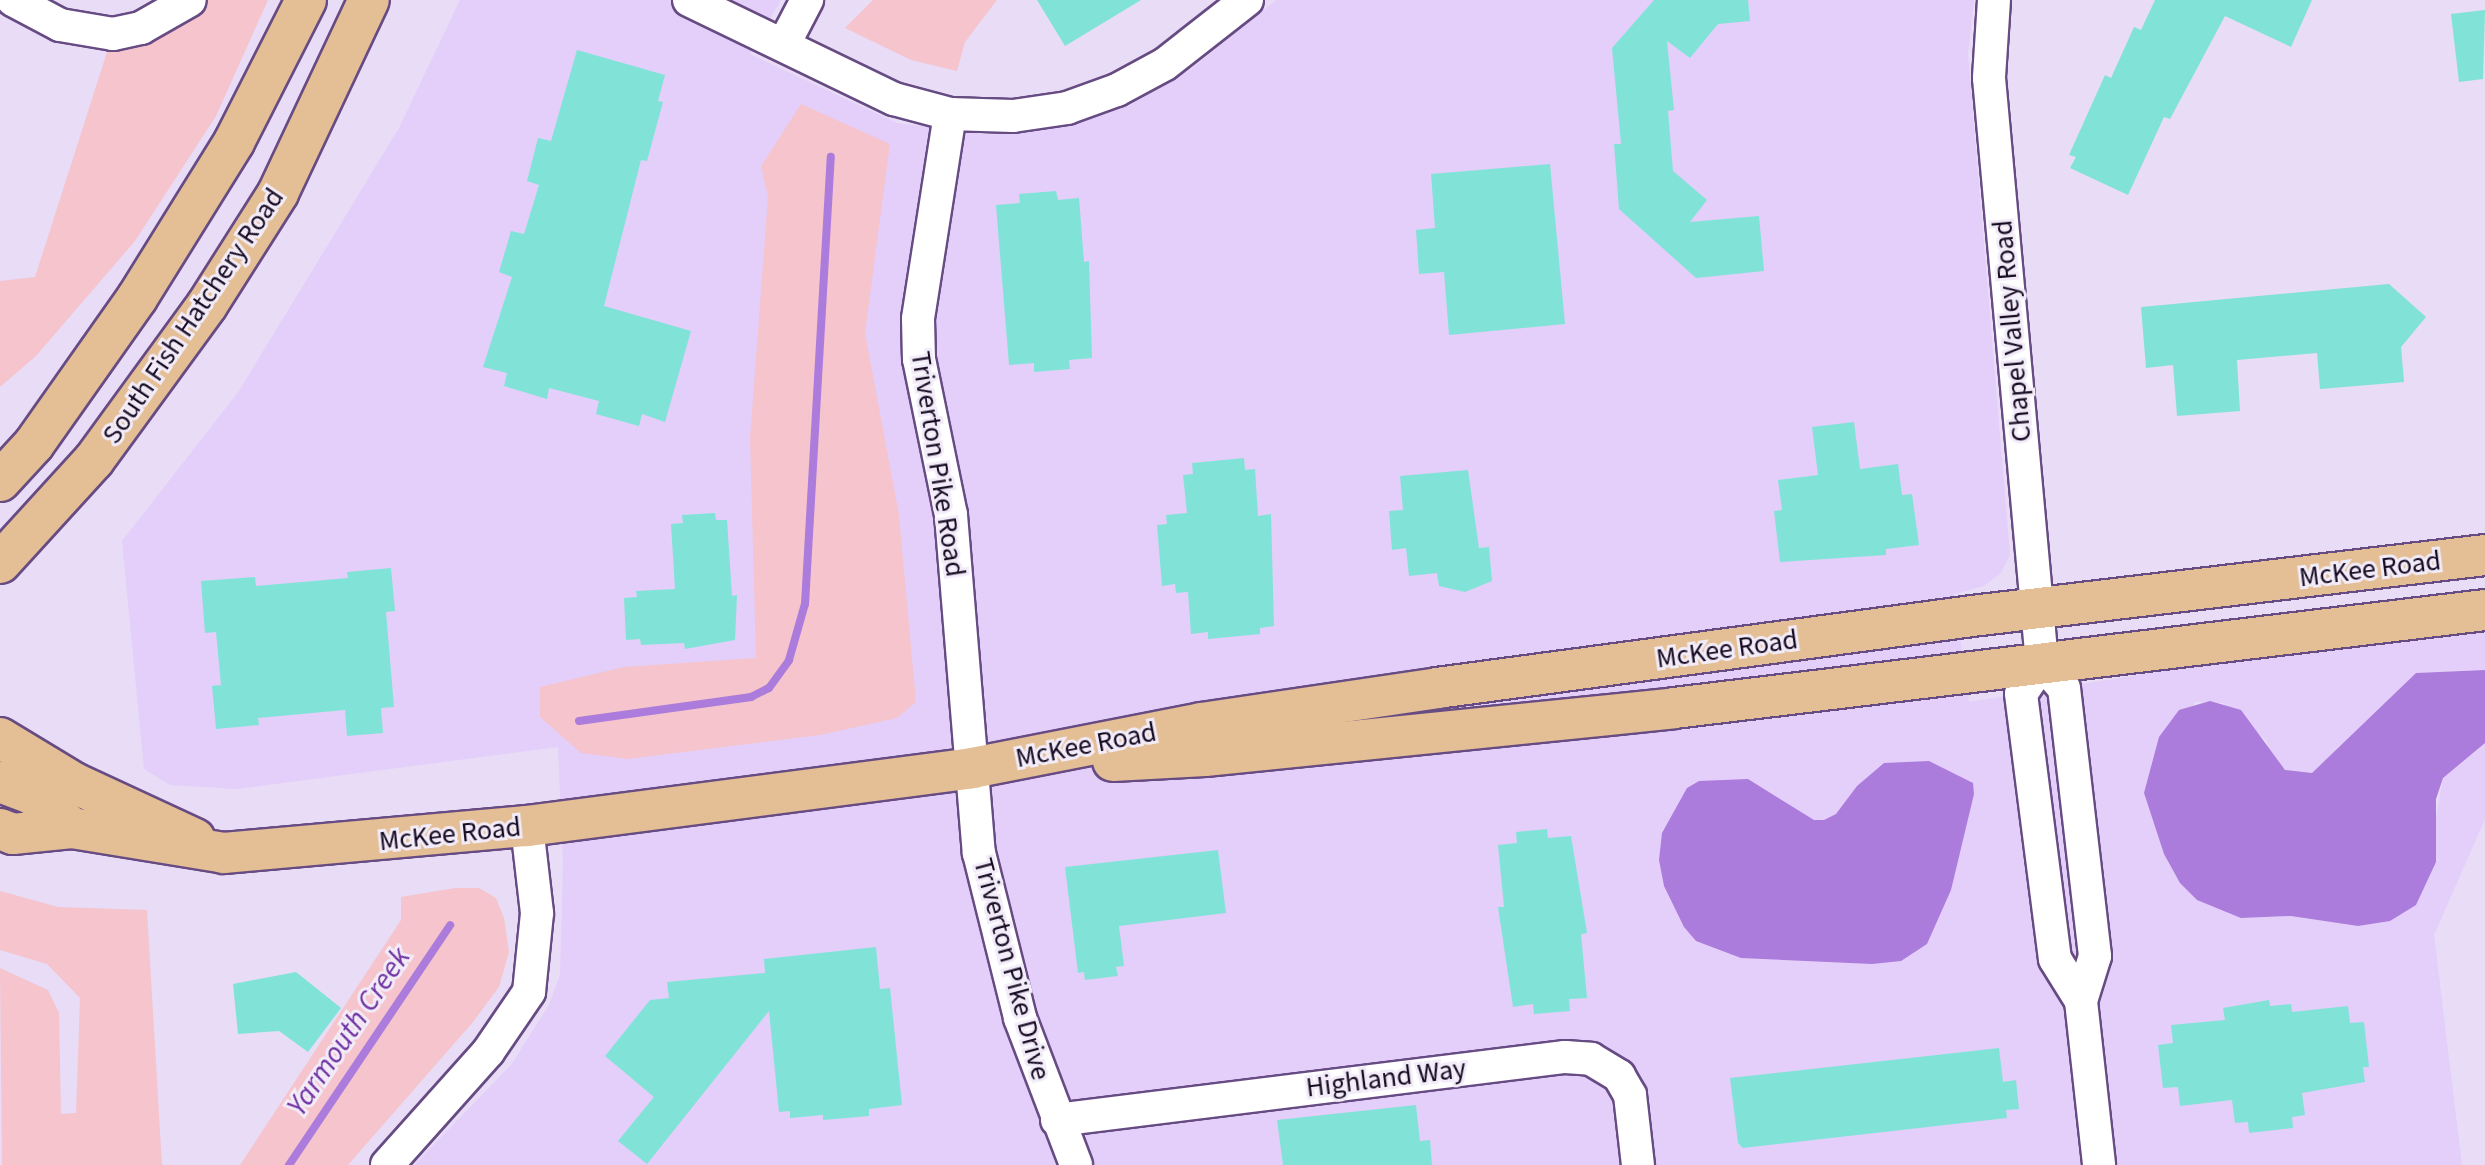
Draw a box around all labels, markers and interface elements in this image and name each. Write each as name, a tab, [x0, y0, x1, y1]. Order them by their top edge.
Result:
street label: South Fish Hatchery Road	[95, 182, 291, 450]
street label: Chapel Valley Road	[1986, 219, 2038, 443]
street label: Triverton Pike Road	[904, 349, 972, 579]
street label: McKee Road	[2297, 544, 2443, 594]
street label: McKee Road	[1654, 622, 1800, 676]
street label: McKee Road	[1013, 715, 1159, 775]
street label: McKee Road	[377, 810, 523, 858]
street label: Triverton Pike Drive	[966, 854, 1058, 1084]
water label: Yarmouth Creek	[280, 941, 418, 1123]
street label: Highland Way	[1304, 1052, 1468, 1104]

